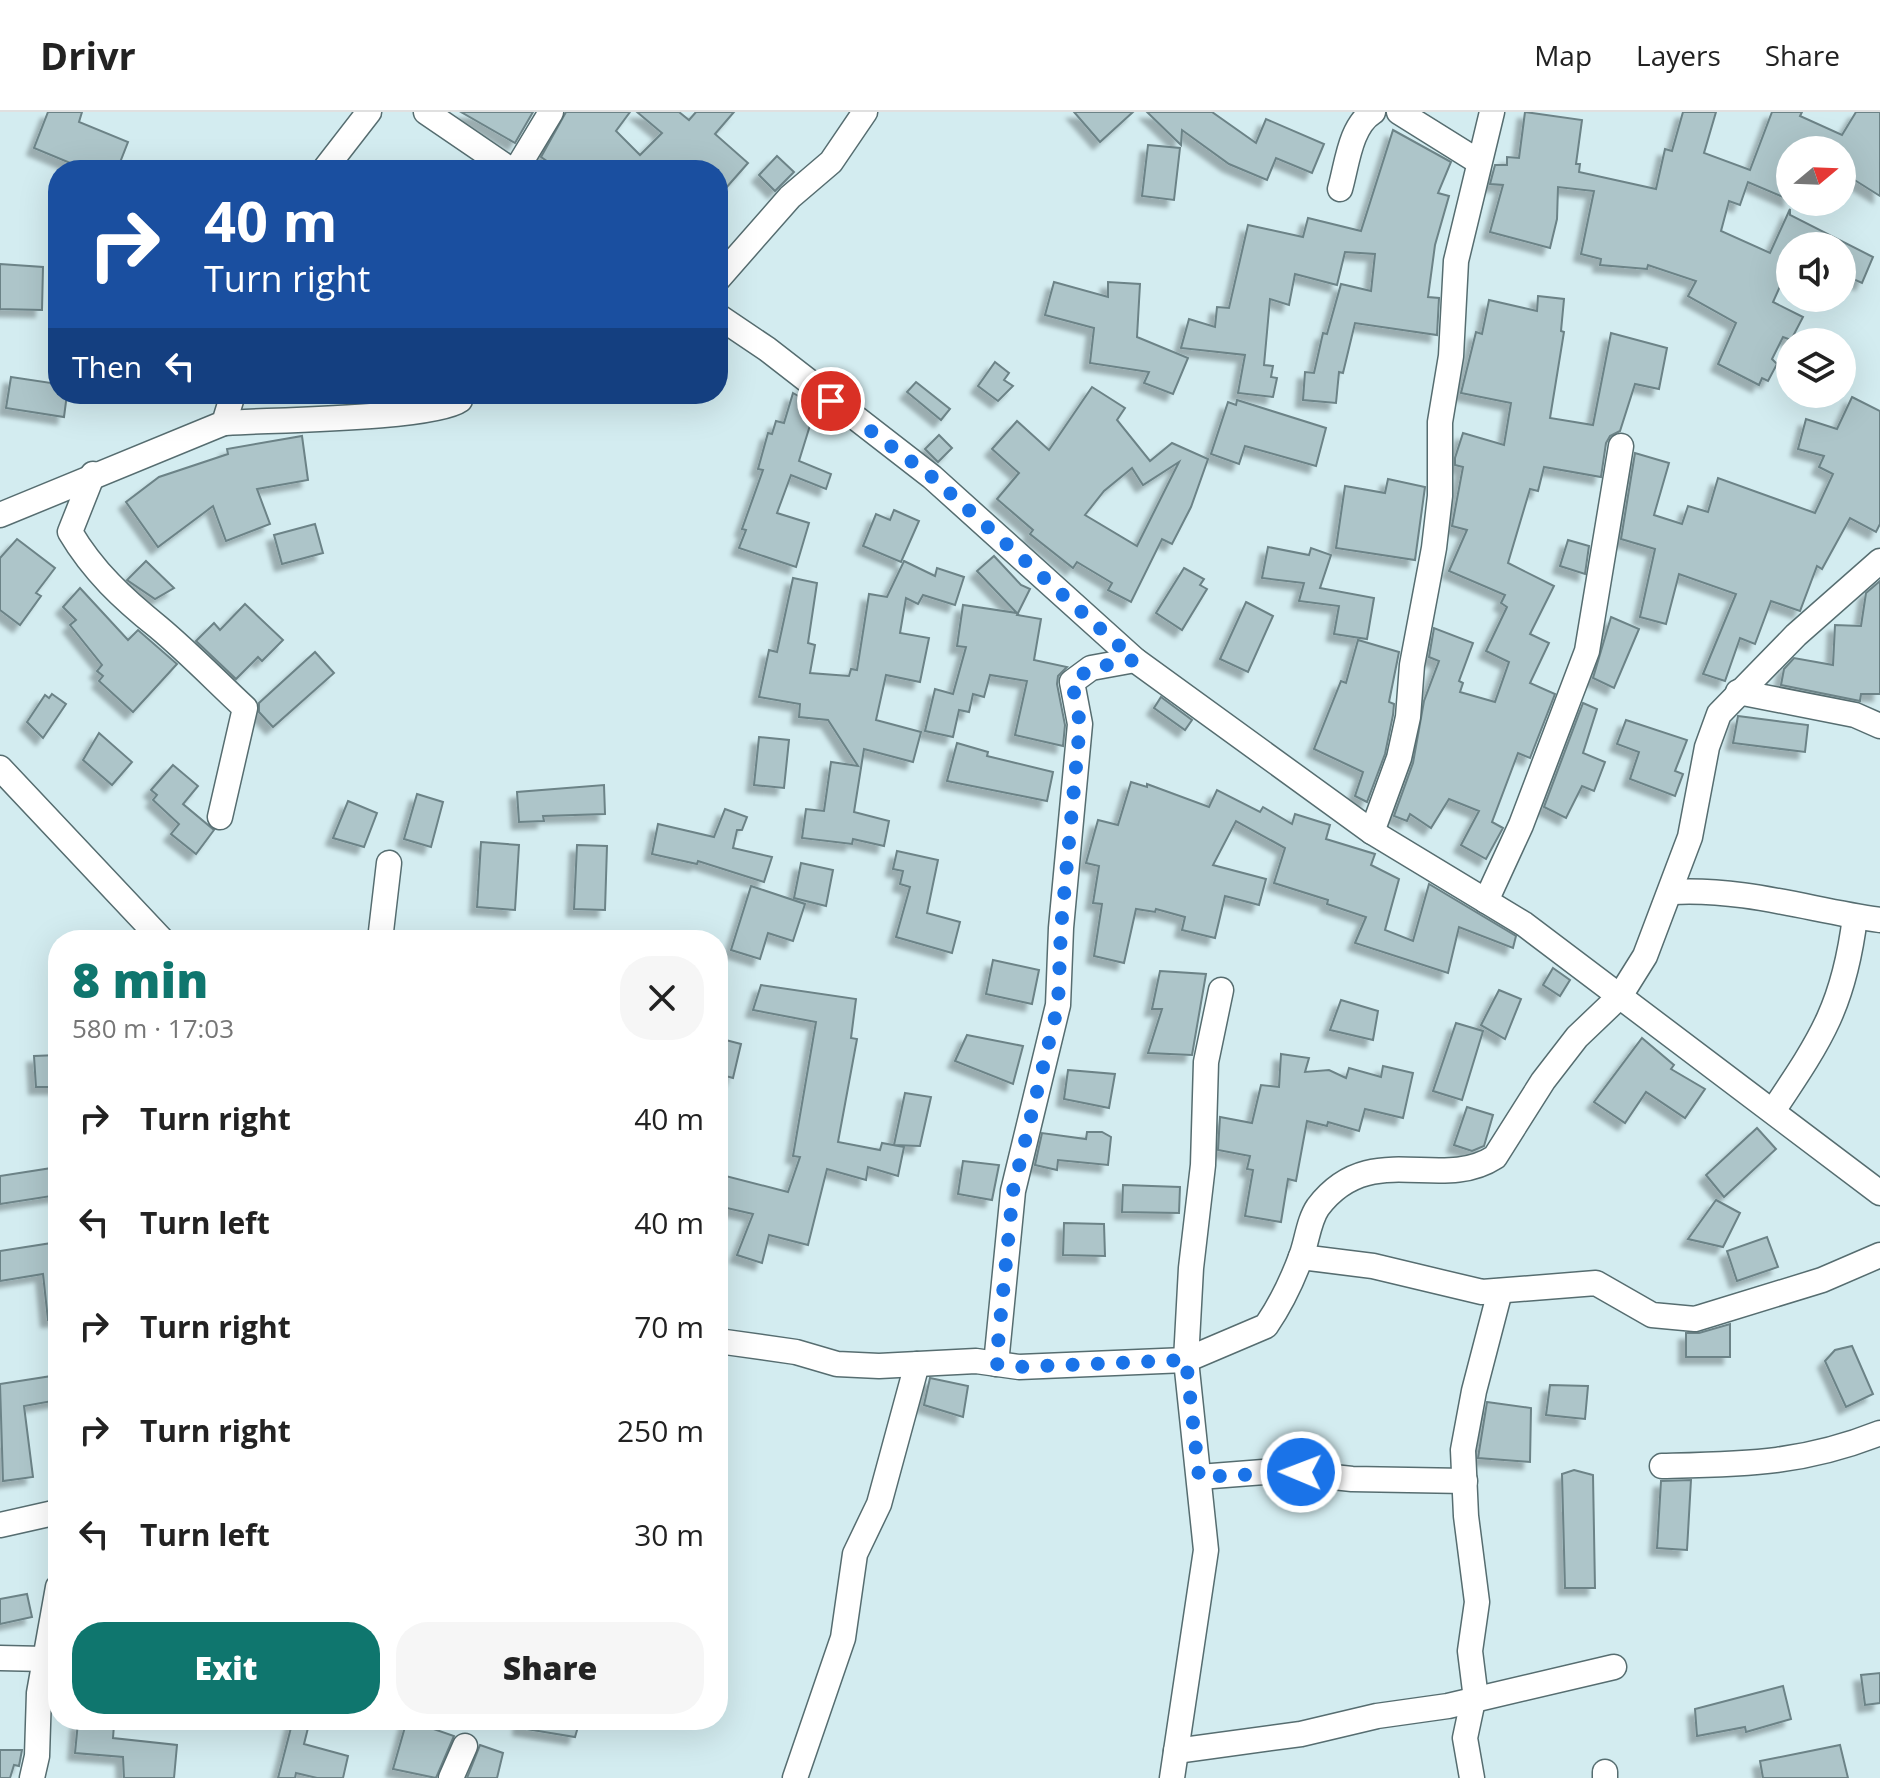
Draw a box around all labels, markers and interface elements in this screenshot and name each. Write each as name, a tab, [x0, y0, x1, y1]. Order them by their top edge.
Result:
text: Drivr	[40, 29, 136, 81]
text: Map	[1534, 36, 1592, 74]
text: Layers	[1636, 36, 1721, 74]
text: Share	[1765, 36, 1840, 74]
north arrow	[1776, 136, 1856, 216]
map controls	[1776, 136, 1856, 408]
text: 40 m	[204, 182, 338, 258]
icon: right	[72, 192, 176, 296]
button: sound	[1776, 232, 1856, 312]
text: Turn right	[204, 254, 370, 303]
button: layers	[1776, 328, 1856, 408]
icon: left	[158, 344, 202, 388]
text: Then	[72, 346, 142, 387]
pin	[797, 367, 865, 435]
icon: arrive	[809, 379, 853, 423]
text: 8 min	[72, 947, 208, 1012]
button: close	[620, 956, 704, 1040]
text: 580 m · 17:03	[72, 1010, 234, 1046]
icon: right	[72, 1096, 116, 1140]
text: Turn right	[140, 1098, 291, 1139]
text: 40 m	[634, 1098, 704, 1139]
icon: left	[72, 1200, 116, 1244]
text: Turn left	[140, 1202, 270, 1243]
text: 40 m	[634, 1202, 704, 1243]
icon: right	[72, 1304, 116, 1348]
text: Turn right	[140, 1306, 291, 1347]
text: 70 m	[634, 1306, 704, 1347]
icon: right	[72, 1408, 116, 1452]
text: Turn right	[140, 1410, 291, 1451]
text: 250 m	[617, 1410, 704, 1451]
position arrow	[1259, 1430, 1343, 1514]
icon: left	[72, 1512, 116, 1556]
text: Turn left	[140, 1514, 270, 1555]
text: 30 m	[634, 1514, 704, 1555]
button: Exit	[72, 1622, 380, 1714]
button: Share	[396, 1622, 704, 1714]

